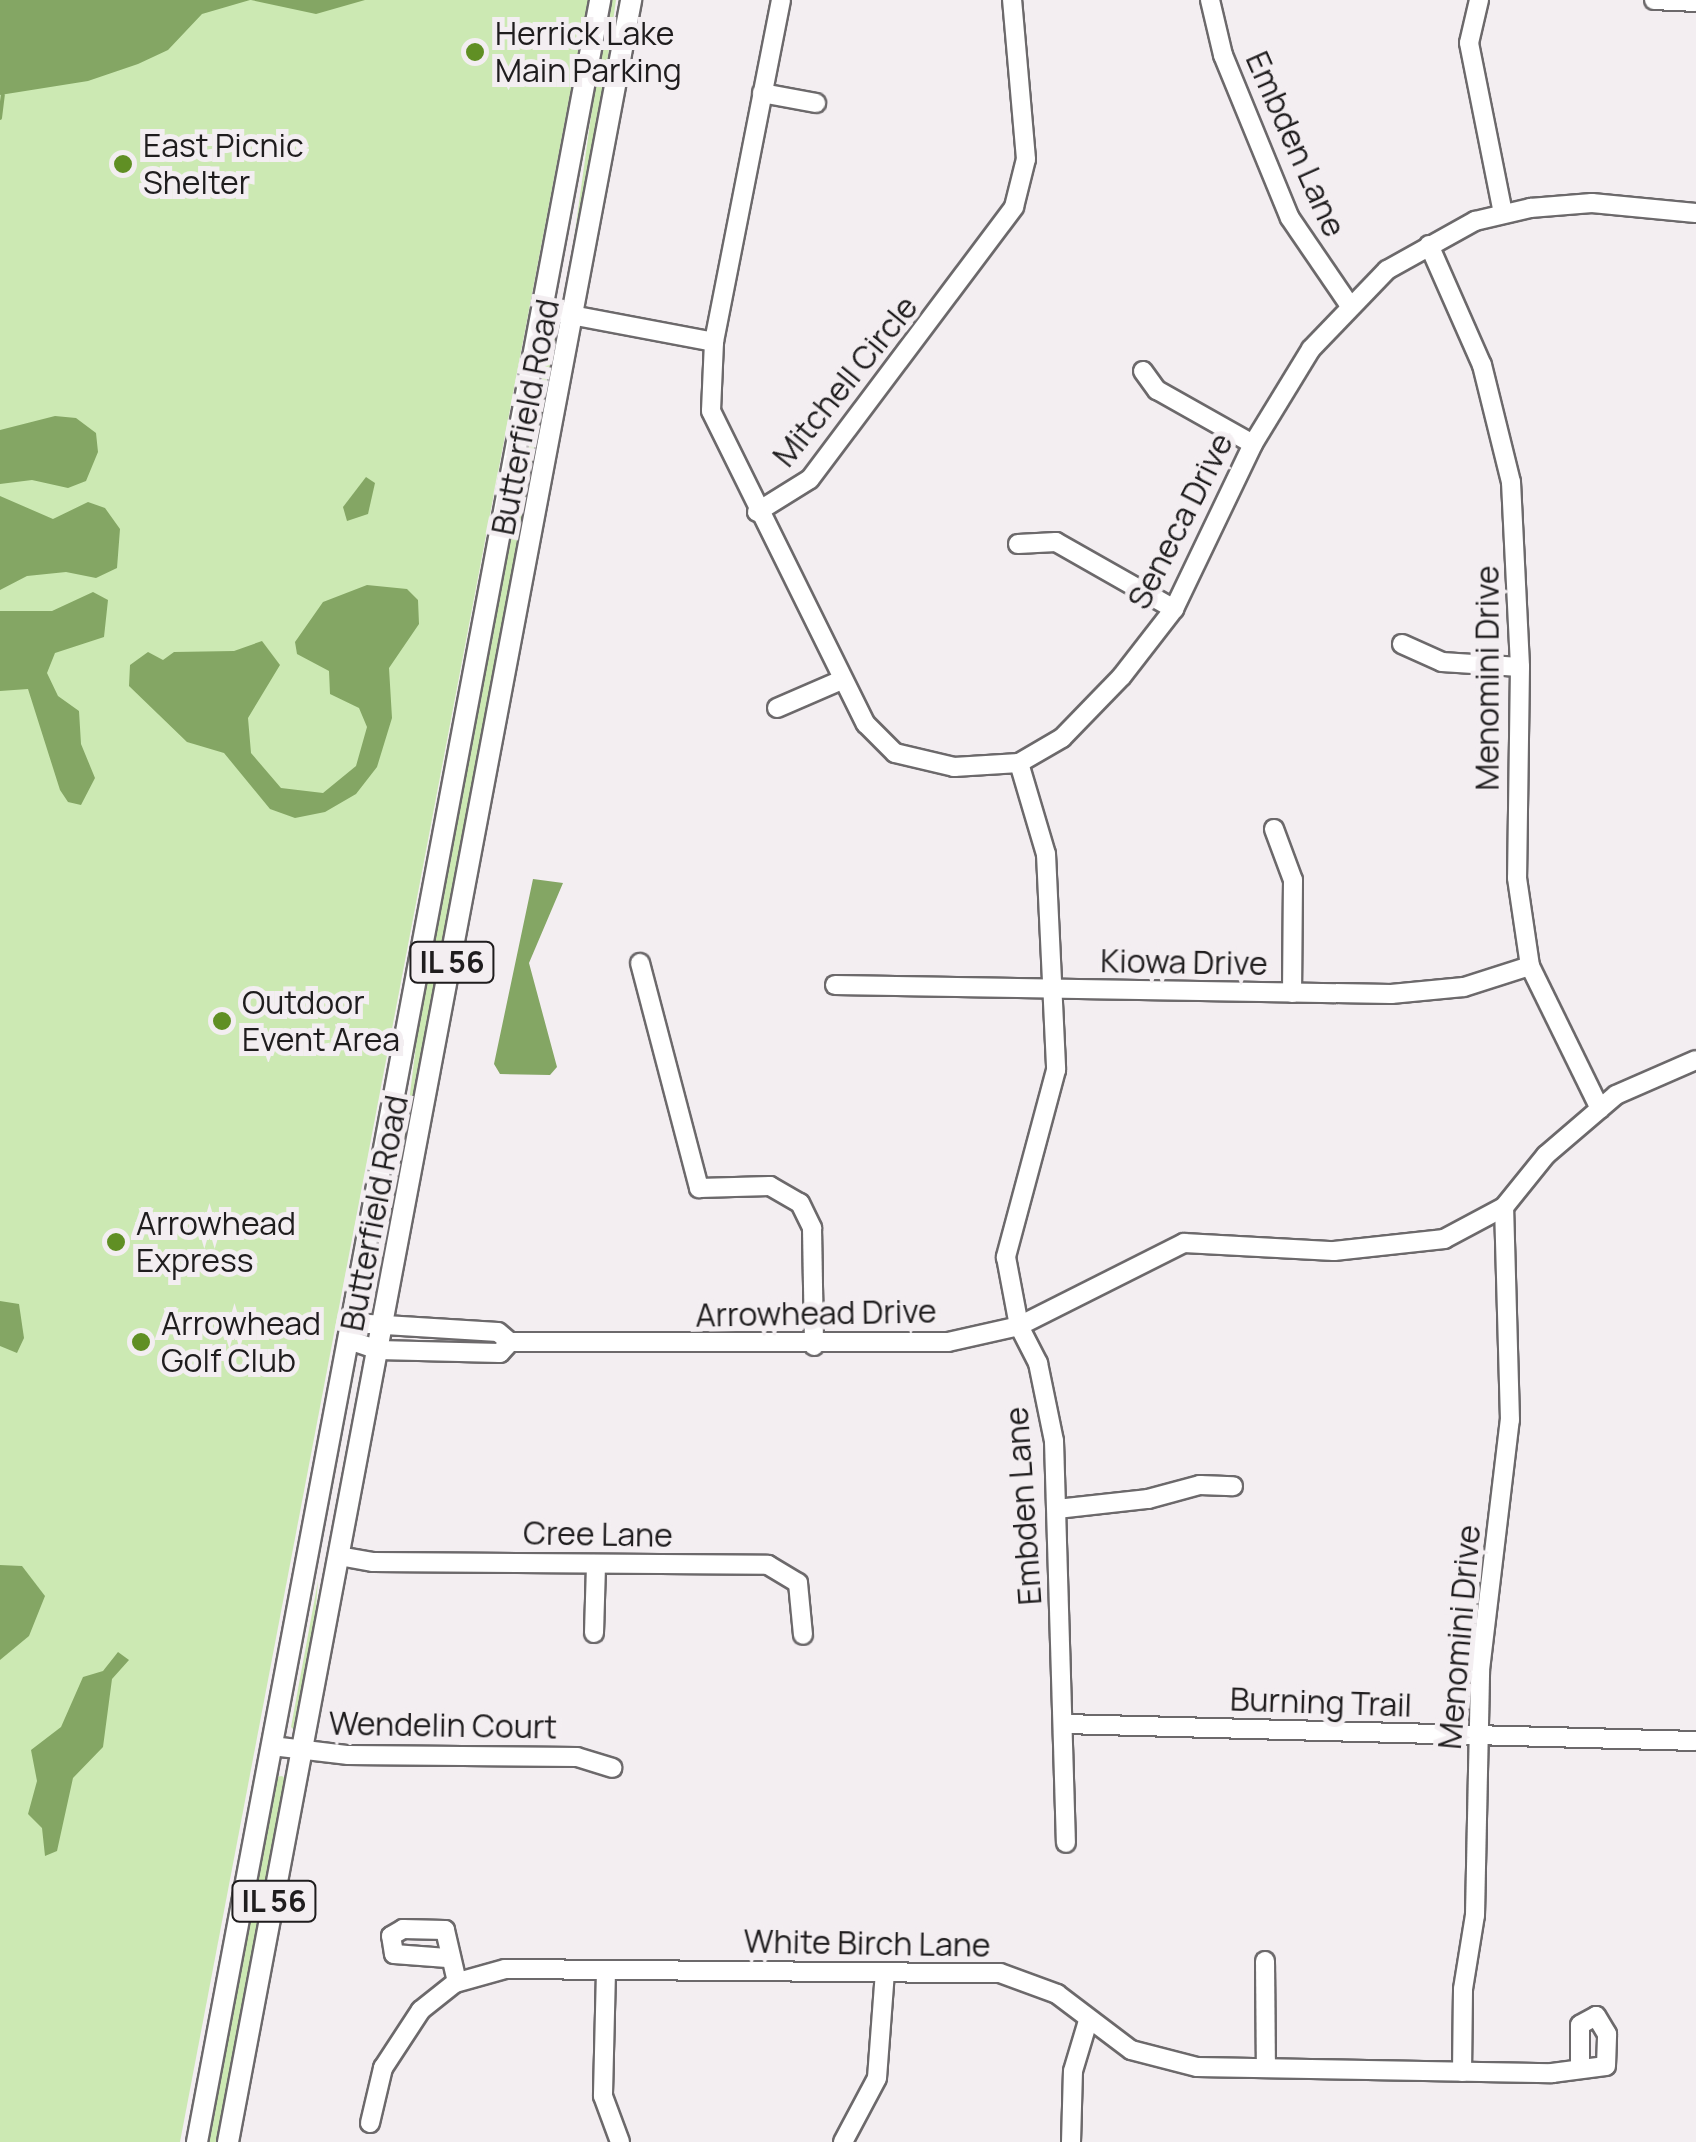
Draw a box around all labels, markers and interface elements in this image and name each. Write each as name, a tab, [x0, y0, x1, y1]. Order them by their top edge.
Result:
place label: Herrick Lake Main Parking	[495, 15, 682, 90]
marker: Herrick Lake Main Parking	[464, 41, 486, 63]
street label: Embden Lane	[1238, 45, 1354, 243]
place label: East Picnic Shelter	[143, 127, 304, 202]
marker: East Picnic Shelter	[112, 153, 134, 175]
street label: Mitchell Circle	[765, 288, 925, 474]
street label: Butterfield Road	[483, 296, 567, 538]
street label: Seneca Drive	[1119, 427, 1241, 615]
street label: Menomini Drive	[1468, 565, 1506, 791]
road number: IL 56	[407, 937, 497, 987]
street label: Kiowa Drive	[1100, 941, 1268, 983]
place label: Outdoor Event Area	[242, 984, 400, 1059]
marker: Outdoor Event Area	[211, 1010, 233, 1032]
street label: Butterfield Road	[332, 1092, 416, 1334]
place label: Arrowhead Express	[136, 1205, 296, 1280]
marker: Arrowhead Express	[105, 1231, 127, 1253]
street label: Arrowhead Drive	[695, 1292, 937, 1334]
place label: Arrowhead Golf Club	[161, 1305, 321, 1380]
marker: Arrowhead Golf Club	[130, 1331, 152, 1353]
street label: Embden Lane	[997, 1406, 1049, 1606]
street label: Cree Lane	[523, 1513, 673, 1555]
street label: Menomini Drive	[1430, 1523, 1488, 1751]
street label: Burning Trail	[1229, 1680, 1413, 1724]
street label: Wendelin Court	[329, 1704, 557, 1746]
road number: IL 56	[229, 1876, 319, 1926]
street label: White Birch Lane	[743, 1922, 991, 1964]

